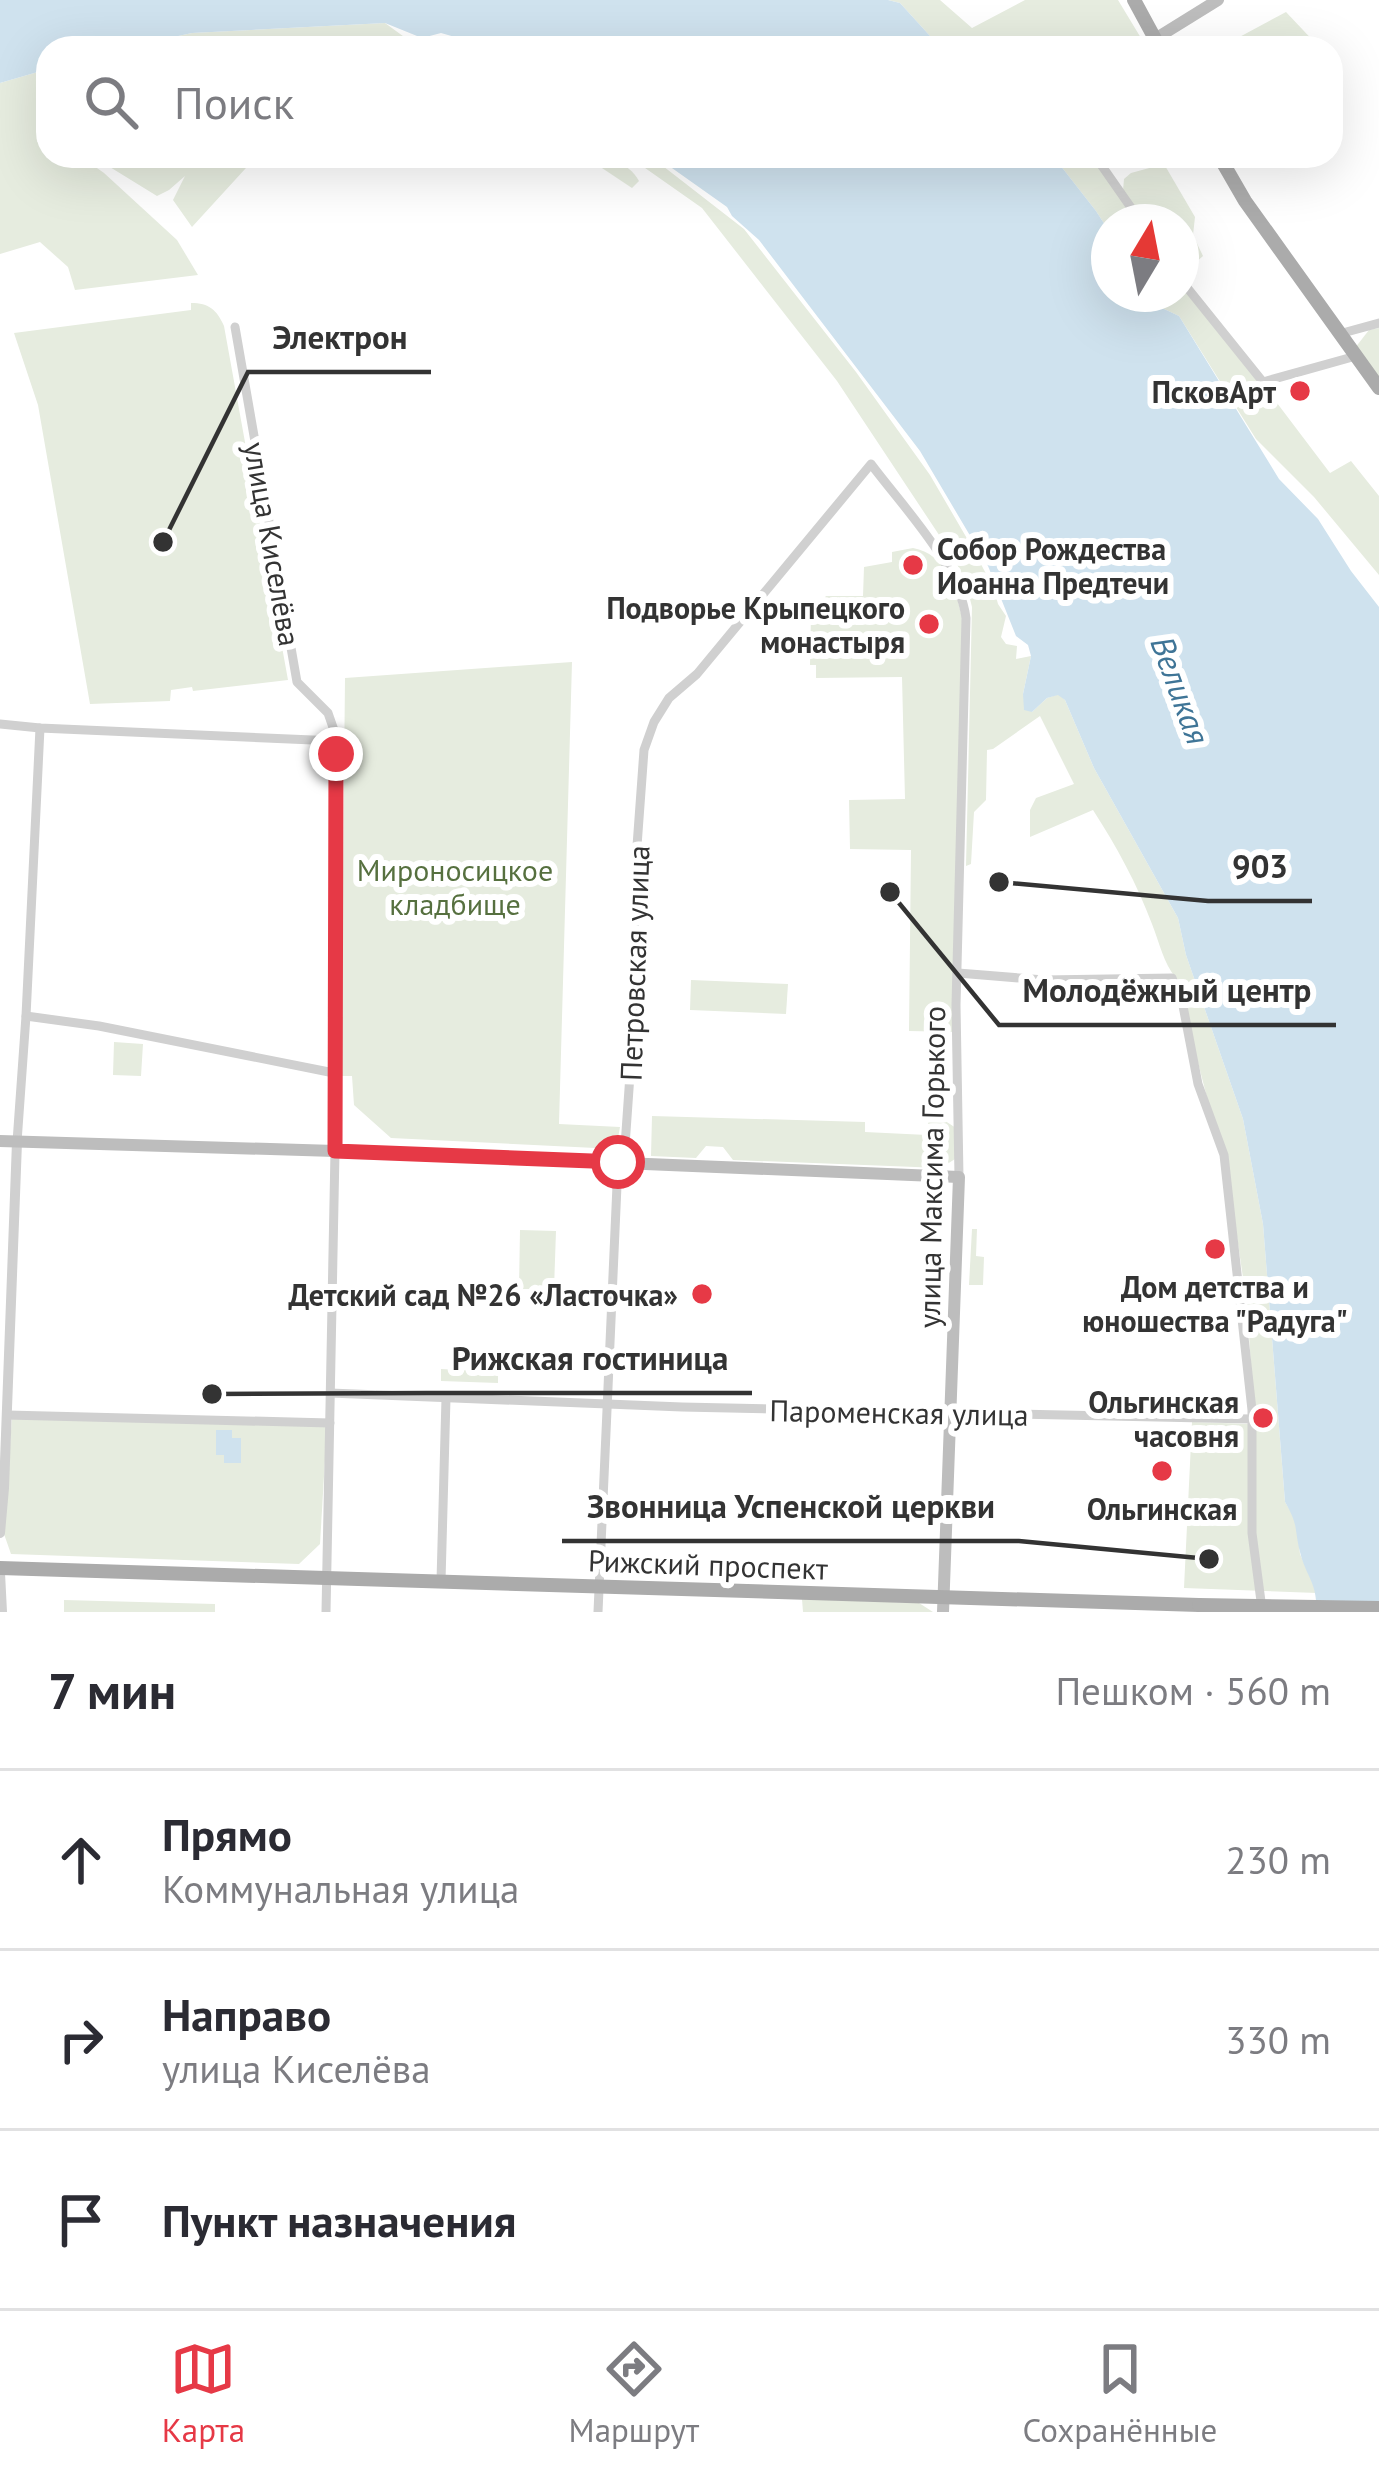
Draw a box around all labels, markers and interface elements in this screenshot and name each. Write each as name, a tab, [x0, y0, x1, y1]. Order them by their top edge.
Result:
search box	[36, 36, 1343, 168]
icon: search	[78, 69, 144, 135]
text: Поиск	[174, 73, 294, 131]
north arrow	[1091, 204, 1199, 312]
callout: Электрон	[248, 303, 431, 372]
text: Электрон	[273, 315, 407, 358]
place label: ПсковАрт	[1152, 372, 1276, 411]
marker: ПсковАрт	[1287, 378, 1313, 404]
street label: улица Киселёва	[236, 439, 310, 649]
place label: Собор Рождества Иоанна Предтечи	[937, 529, 1169, 602]
marker: Собор Рождества Иоанна Предтечи	[900, 552, 926, 578]
place label: Подворье Крыпецкого монастыря	[606, 588, 905, 661]
marker: Подворье Крыпецкого монастыря	[916, 611, 942, 637]
water label: Великая	[1142, 630, 1220, 750]
route end	[309, 727, 363, 781]
callout: 903	[1208, 832, 1312, 901]
text: 903	[1232, 844, 1288, 887]
street label: Петровская улица	[610, 845, 658, 1081]
park label: Мироносицкое кладбище	[357, 850, 553, 923]
callout: Молодёжный центр	[999, 956, 1336, 1025]
text: Молодёжный центр	[1023, 968, 1311, 1011]
street label: улица Максима Горького	[909, 1006, 953, 1328]
route start	[591, 1135, 645, 1189]
marker: Дом детства и юношества "Радуга"	[1202, 1236, 1228, 1262]
place label: Дом детства и юношества "Радуга"	[1082, 1267, 1348, 1340]
place label: Детский сад №26 «Ласточка»	[289, 1275, 678, 1314]
marker: Детский сад №26 «Ласточка»	[689, 1281, 715, 1307]
callout: Рижская гостиница	[427, 1324, 752, 1393]
text: Рижская гостиница	[452, 1336, 728, 1379]
place label: Ольгинская часовня	[1088, 1382, 1239, 1455]
street label: Пароменская улица	[769, 1390, 1029, 1434]
marker: Ольгинская часовня	[1250, 1405, 1276, 1431]
marker: Ольгинская	[1149, 1458, 1175, 1484]
callout: Звонница Успенской церкви	[562, 1472, 1019, 1541]
text: Звонница Успенской церкви	[587, 1484, 995, 1527]
place label: Ольгинская	[1087, 1489, 1237, 1528]
street label: Рижский проспект	[587, 1540, 829, 1588]
text: 7 мин	[48, 1657, 176, 1723]
text: Пешком · 560 m	[1055, 1665, 1331, 1716]
text: Прямо	[162, 1805, 292, 1863]
icon: ahead	[48, 1827, 114, 1893]
text: 230 m	[1225, 1834, 1331, 1885]
text: Коммунальная улица	[162, 1863, 519, 1914]
text: Направо	[162, 1985, 331, 2043]
icon: right	[48, 2007, 114, 2073]
text: 330 m	[1225, 2014, 1331, 2065]
text: улица Киселёва	[162, 2043, 431, 2094]
icon: arrive	[48, 2187, 114, 2253]
text: Пункт назначения	[162, 2191, 516, 2249]
tab: Карта	[162, 2336, 245, 2451]
tab: Маршрут	[569, 2336, 699, 2451]
tab: Сохранённые	[1023, 2336, 1217, 2451]

